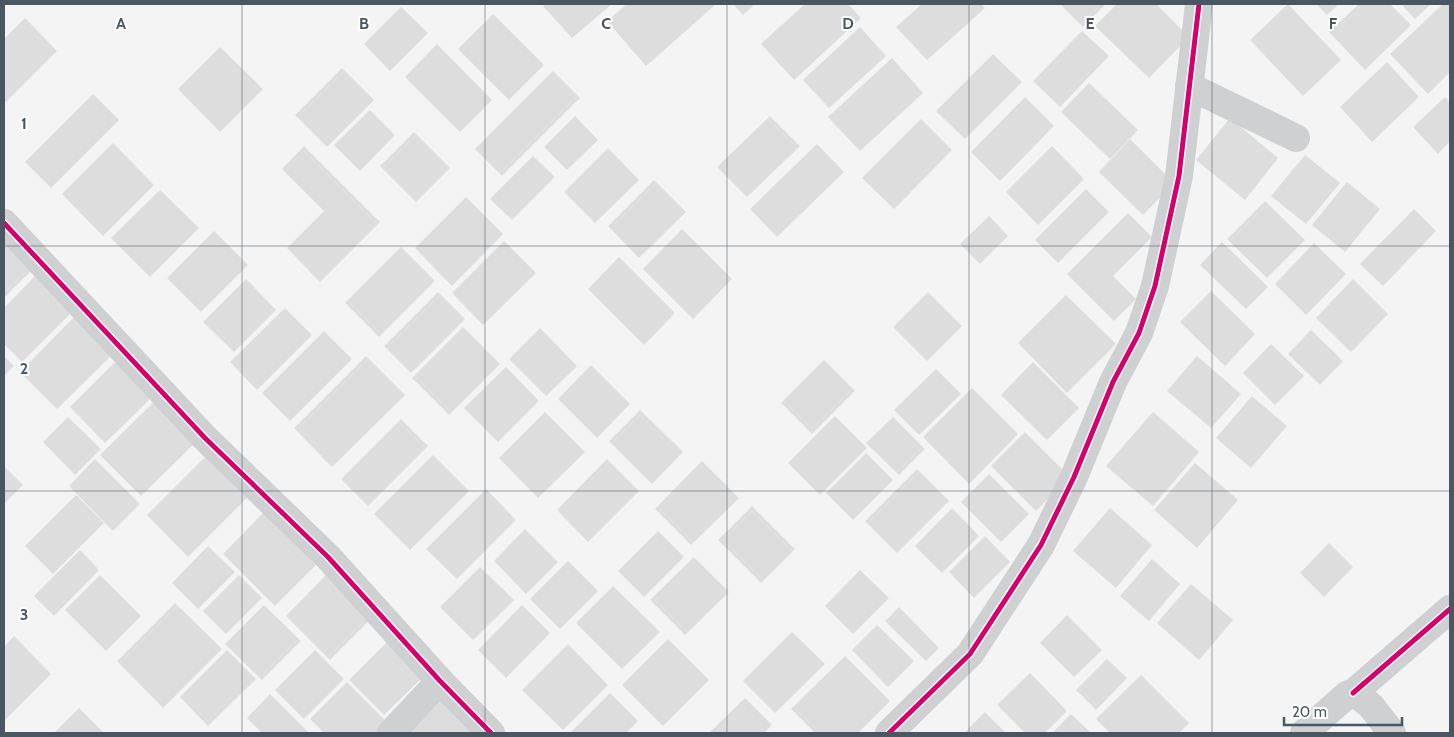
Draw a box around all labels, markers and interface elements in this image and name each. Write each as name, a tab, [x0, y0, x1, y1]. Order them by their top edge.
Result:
text: A	[116, 14, 126, 33]
text: B	[359, 14, 369, 33]
text: C	[601, 14, 611, 33]
text: D	[842, 14, 854, 33]
text: E	[1085, 14, 1095, 33]
text: F	[1329, 14, 1338, 33]
text: 1	[21, 114, 27, 133]
text: 2	[20, 359, 28, 378]
text: 3	[20, 605, 28, 624]
scale bar	[1284, 694, 1402, 726]
text: 20 m	[1292, 703, 1327, 721]

